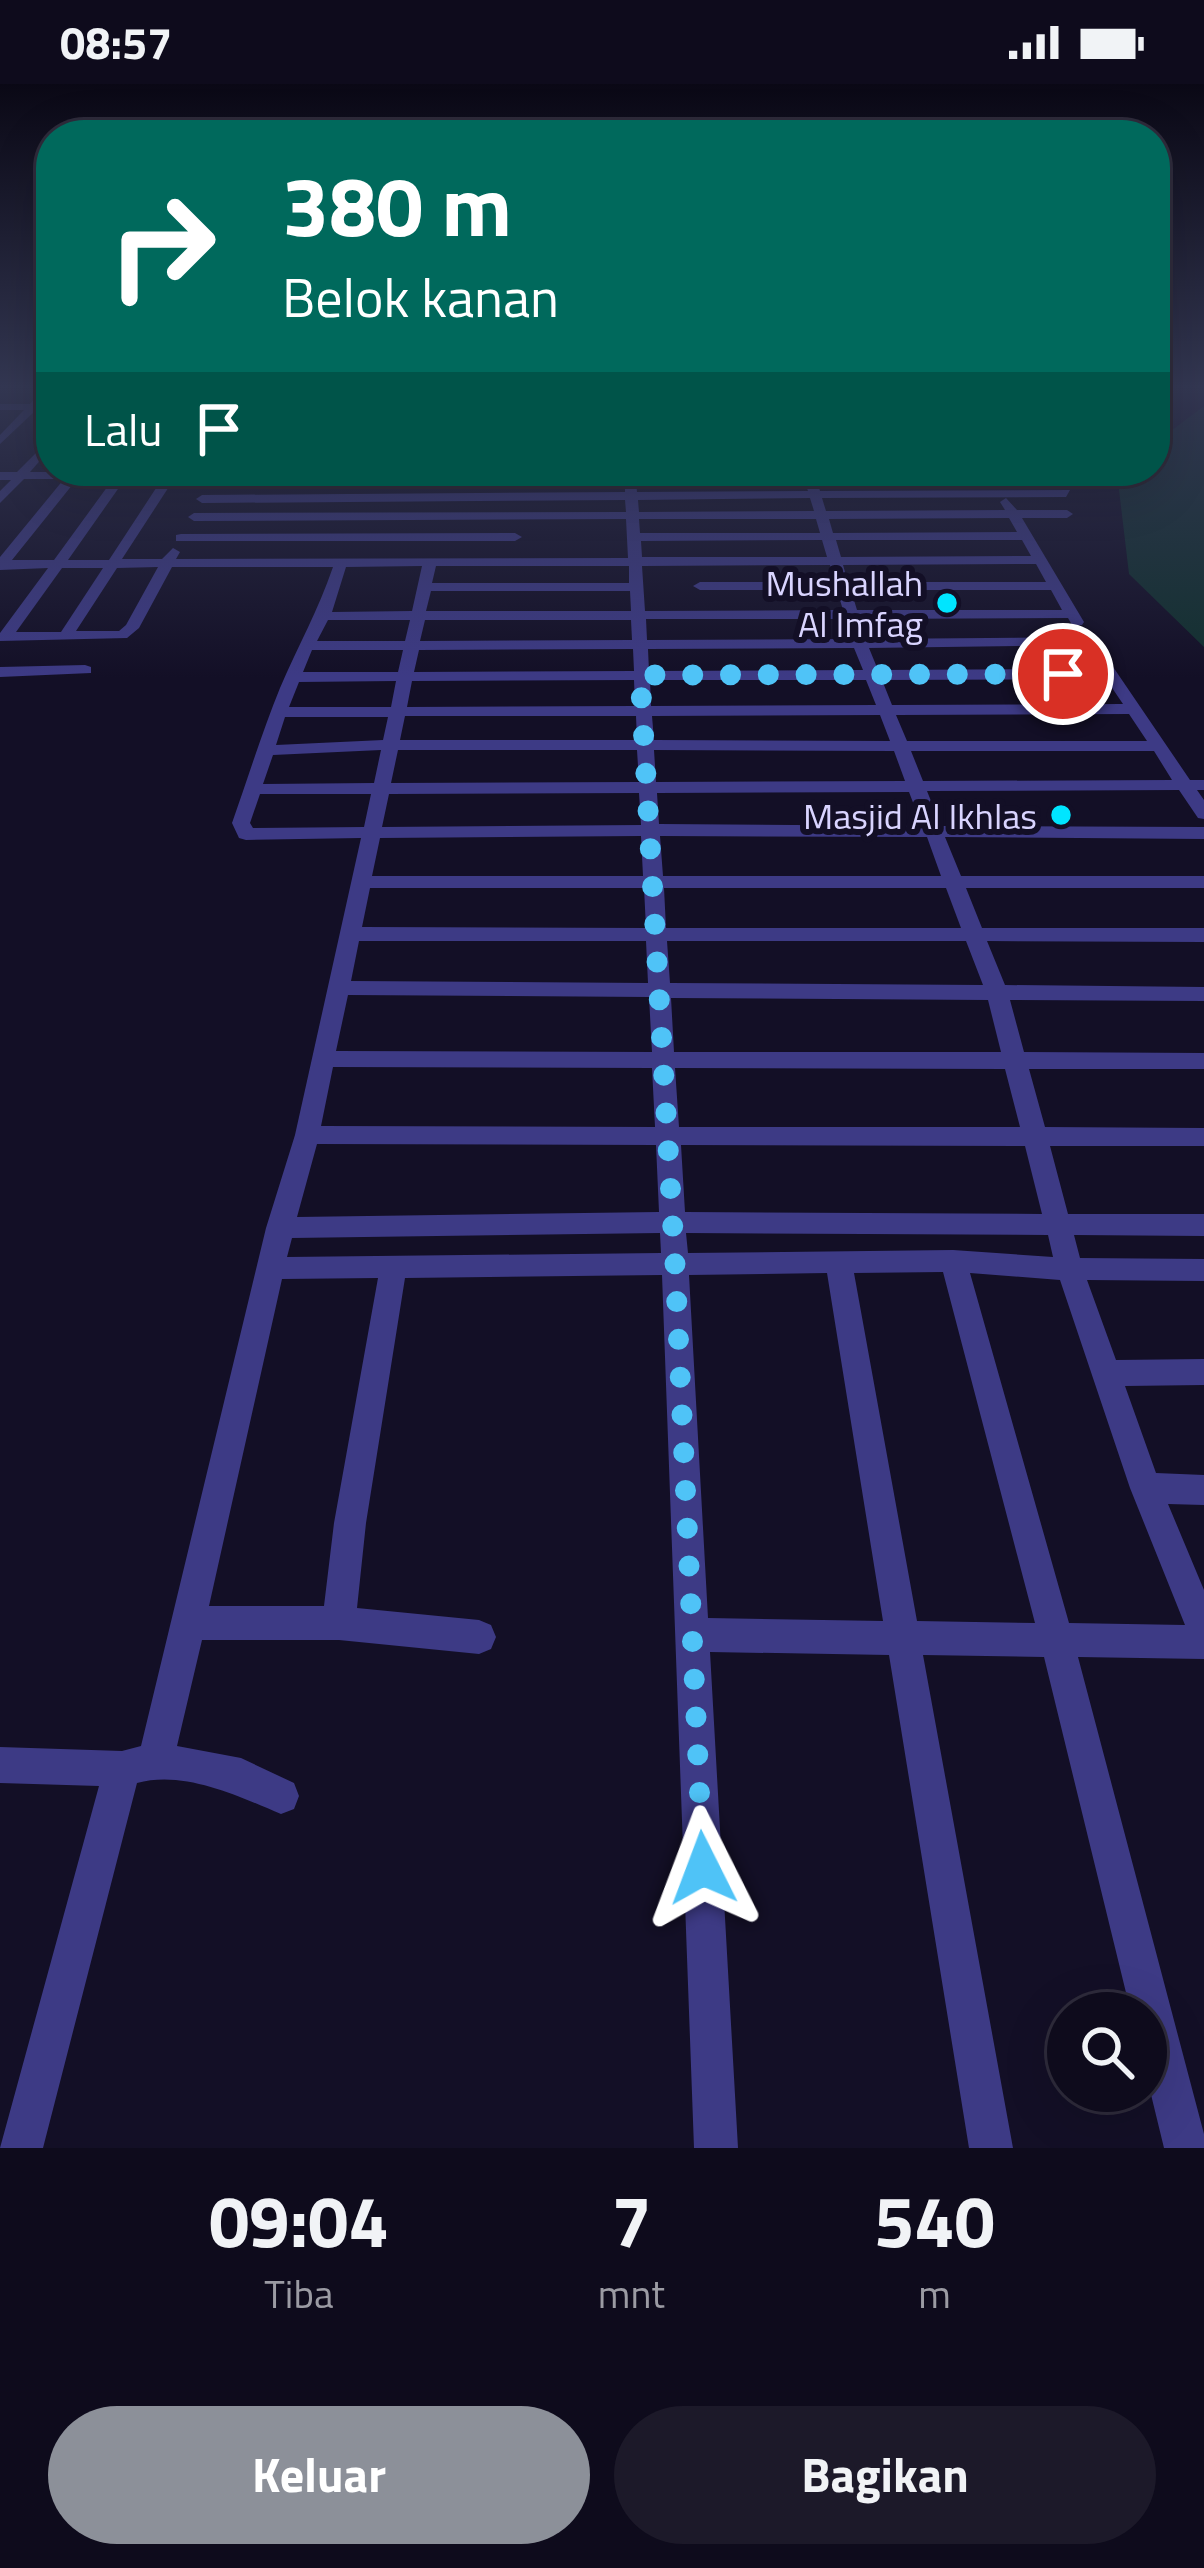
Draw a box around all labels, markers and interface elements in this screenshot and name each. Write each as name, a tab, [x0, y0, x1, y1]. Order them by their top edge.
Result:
text: 08:57	[60, 8, 172, 76]
text: 380 m	[282, 141, 512, 269]
icon: right	[84, 168, 240, 324]
text: Belok kanan	[282, 256, 559, 338]
text: Lalu	[84, 395, 162, 463]
icon: arrive	[186, 396, 252, 462]
place label: Mushallah Al Imfag	[766, 555, 923, 651]
marker: Mushallah Al Imfag	[934, 590, 960, 616]
pin	[1012, 623, 1114, 725]
icon: arrive	[1030, 641, 1096, 707]
place label: Masjid Al Ikhlas	[803, 788, 1037, 843]
marker: Masjid Al Ikhlas	[1048, 802, 1074, 828]
position arrow	[640, 1805, 766, 1931]
map controls	[1047, 1992, 1167, 2112]
button: search	[1047, 1992, 1167, 2112]
text: 09:04	[209, 2165, 389, 2275]
text: 7	[611, 2165, 652, 2275]
text: 540	[874, 2165, 995, 2275]
text: Tiba	[264, 2264, 333, 2323]
text: mnt	[598, 2264, 665, 2323]
text: m	[918, 2264, 951, 2323]
button: Keluar	[48, 2406, 590, 2544]
button: Bagikan	[614, 2406, 1156, 2544]

